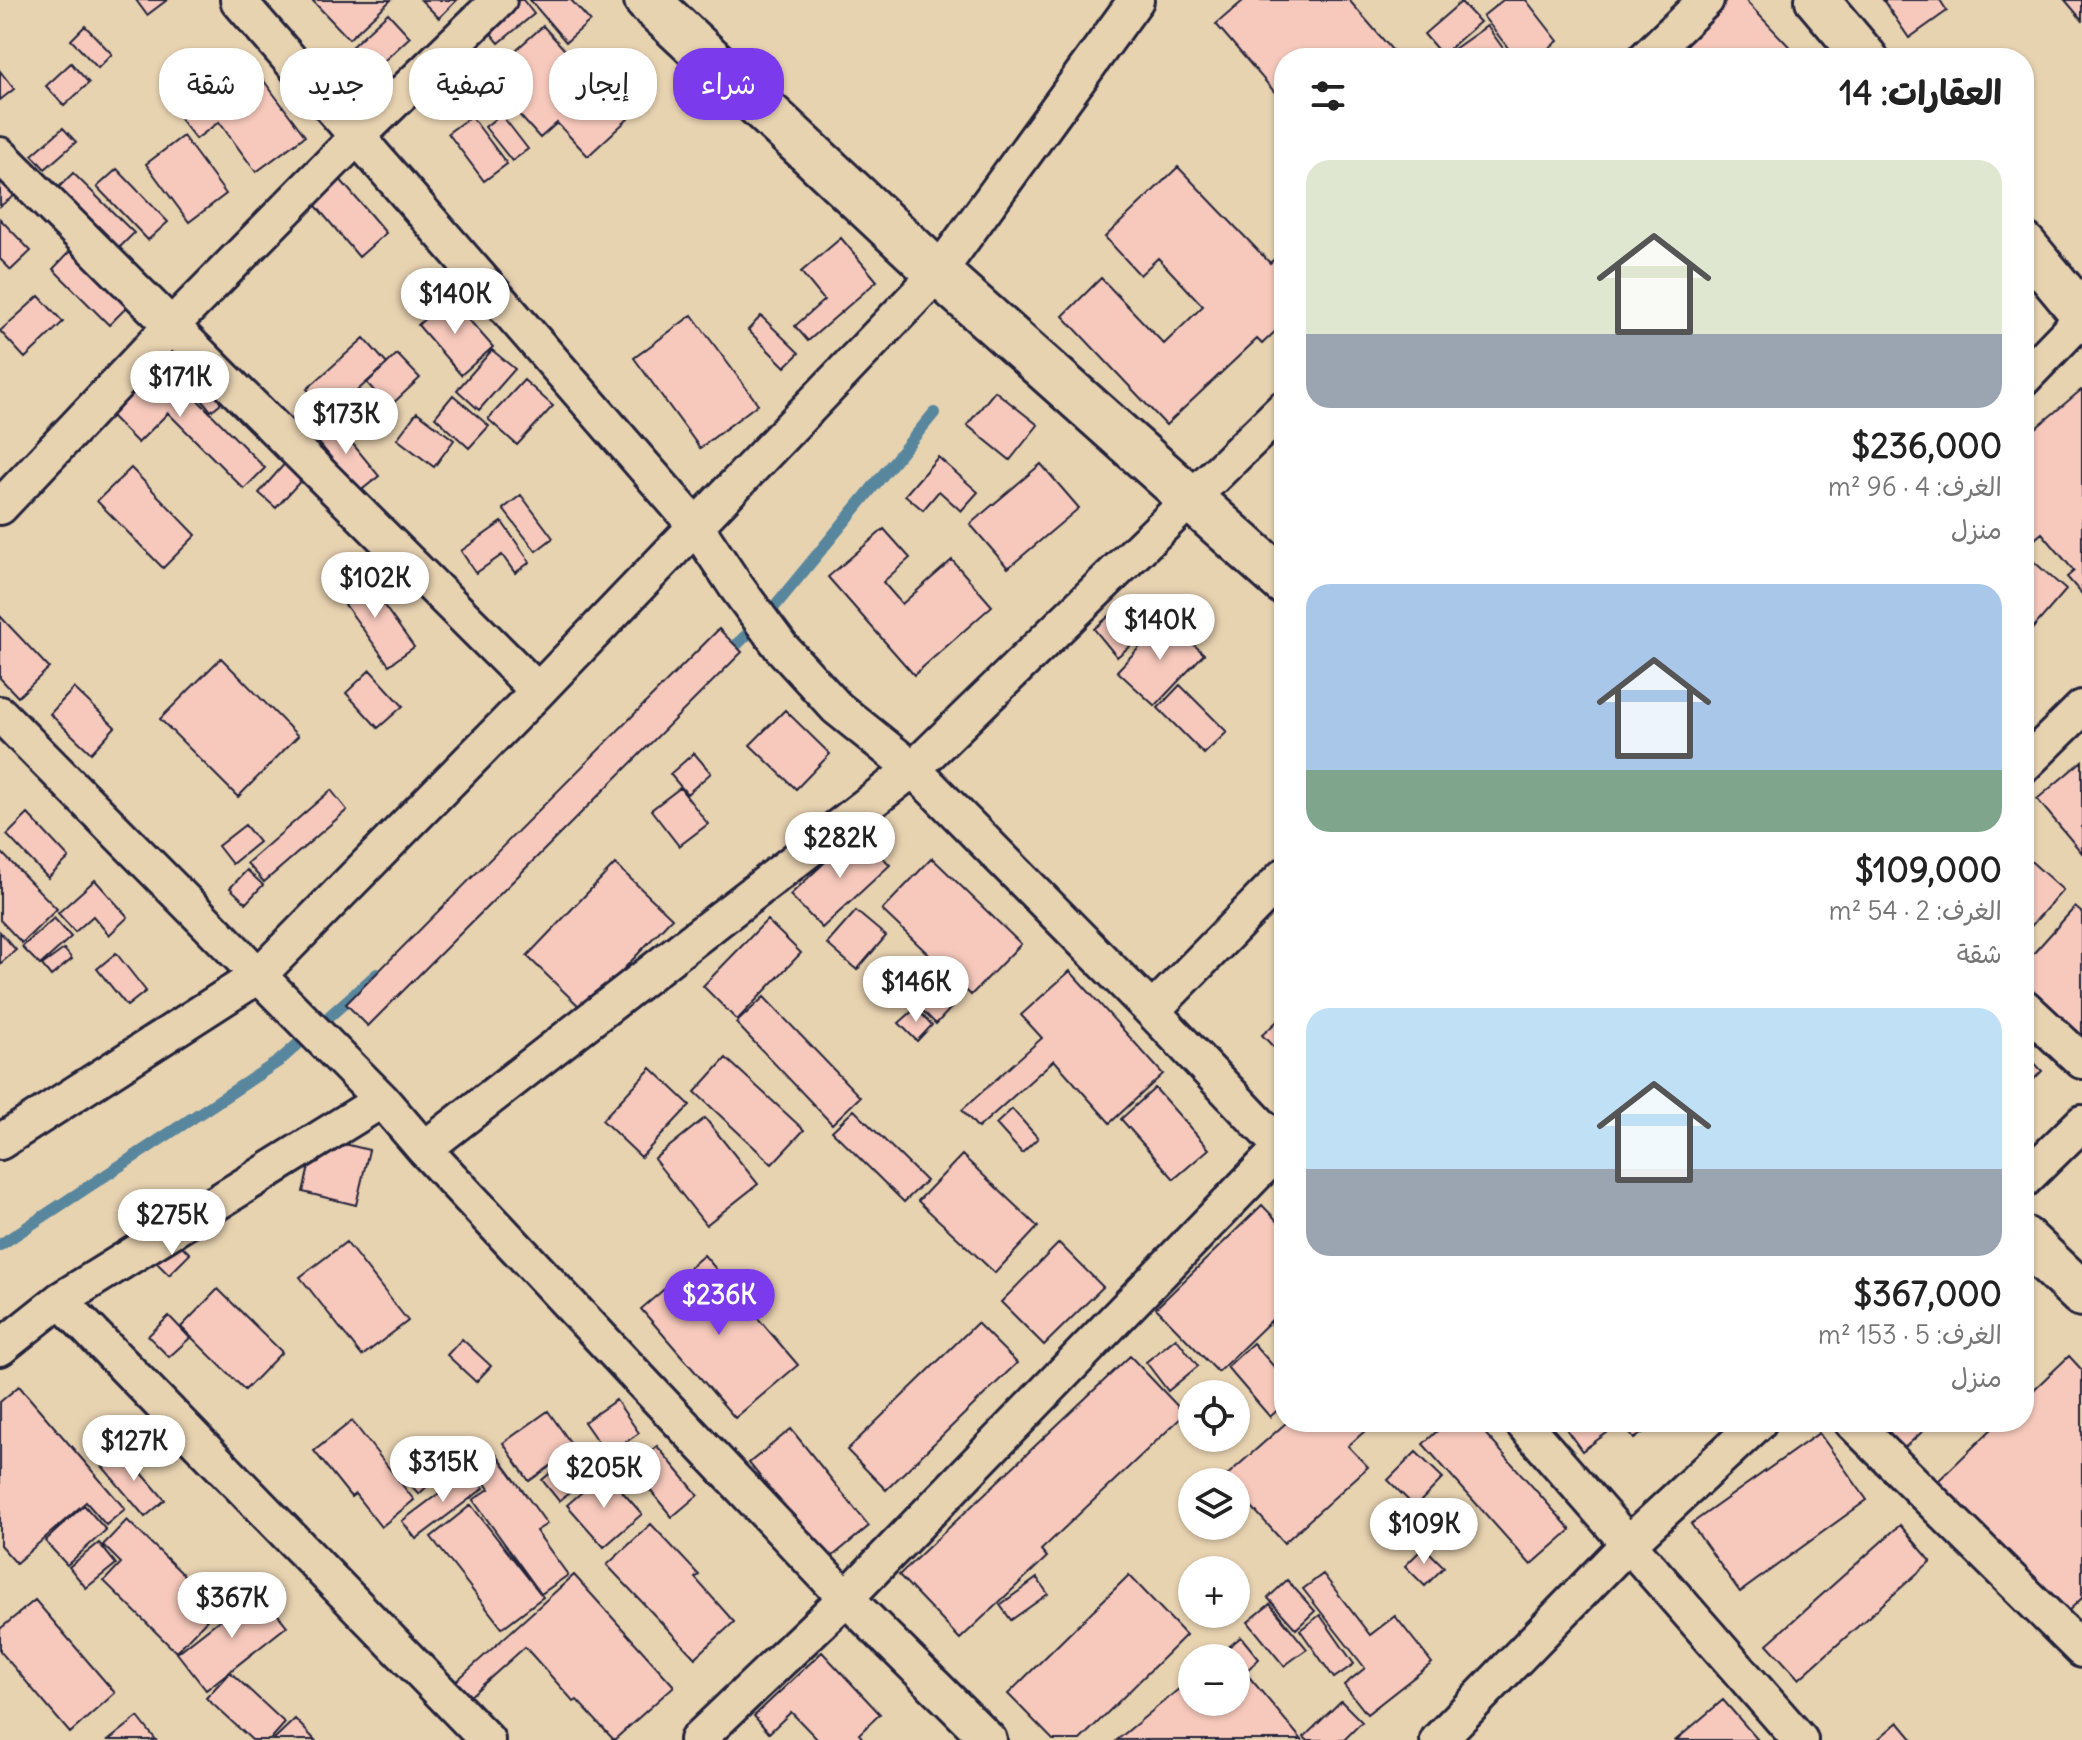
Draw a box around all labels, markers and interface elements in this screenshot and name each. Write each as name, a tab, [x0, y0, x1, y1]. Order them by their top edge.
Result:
chip: شقة	[159, 48, 264, 120]
chip: جديد	[280, 48, 393, 120]
chip: تصفية	[409, 48, 533, 120]
chip: إيجار	[549, 48, 657, 120]
chip: شراء	[673, 48, 784, 120]
text: العقارات: 14	[1839, 71, 2002, 114]
icon: filters	[1306, 74, 1350, 118]
icon: home	[1582, 212, 1726, 356]
pin: $140K	[399, 268, 511, 336]
text: $140K	[419, 277, 491, 310]
pin: $171K	[124, 351, 236, 419]
text: $171K	[148, 360, 212, 393]
pin: $173K	[290, 388, 402, 456]
text: $173K	[312, 397, 380, 430]
text: $236,000	[1851, 424, 2002, 467]
text: الغرف: 4 · 96 m²	[1828, 470, 2002, 503]
text: منزل	[1951, 513, 2002, 546]
pin: $102K	[319, 552, 431, 620]
text: $102K	[339, 561, 411, 594]
pin: $140K	[1104, 594, 1216, 662]
text: $140K	[1124, 603, 1196, 636]
icon: home	[1582, 636, 1726, 780]
pin: $282K	[784, 812, 896, 880]
text: $282K	[803, 821, 877, 854]
text: $109,000	[1855, 848, 2002, 891]
text: الغرف: 2 · 54 m²	[1829, 894, 2002, 927]
text: شقة	[1957, 937, 2002, 970]
pin: $146K	[860, 956, 972, 1024]
text: $146K	[881, 965, 951, 998]
icon: home	[1582, 1060, 1726, 1204]
pin: $275K	[116, 1189, 228, 1257]
text: $275K	[136, 1198, 208, 1231]
pin: $236K	[663, 1269, 775, 1337]
text: $367,000	[1853, 1272, 2002, 1315]
text: $236K	[682, 1278, 756, 1311]
text: الغرف: 5 · 153 m²	[1818, 1318, 2002, 1351]
text: منزل	[1951, 1361, 2002, 1394]
map controls	[1178, 1380, 1250, 1716]
button: locate	[1178, 1380, 1250, 1452]
pin: $127K	[78, 1415, 190, 1483]
text: $127K	[100, 1424, 168, 1457]
pin: $315K	[387, 1436, 499, 1504]
pin: $205K	[548, 1442, 660, 1510]
text: $315K	[408, 1445, 478, 1478]
text: $205K	[566, 1451, 642, 1484]
button: layers	[1178, 1468, 1250, 1540]
pin: $109K	[1368, 1498, 1480, 1566]
text: $109K	[1388, 1507, 1460, 1540]
button: +	[1178, 1556, 1250, 1628]
pin: $367K	[176, 1572, 288, 1640]
text: $367K	[196, 1581, 268, 1614]
button: −	[1178, 1644, 1250, 1716]

